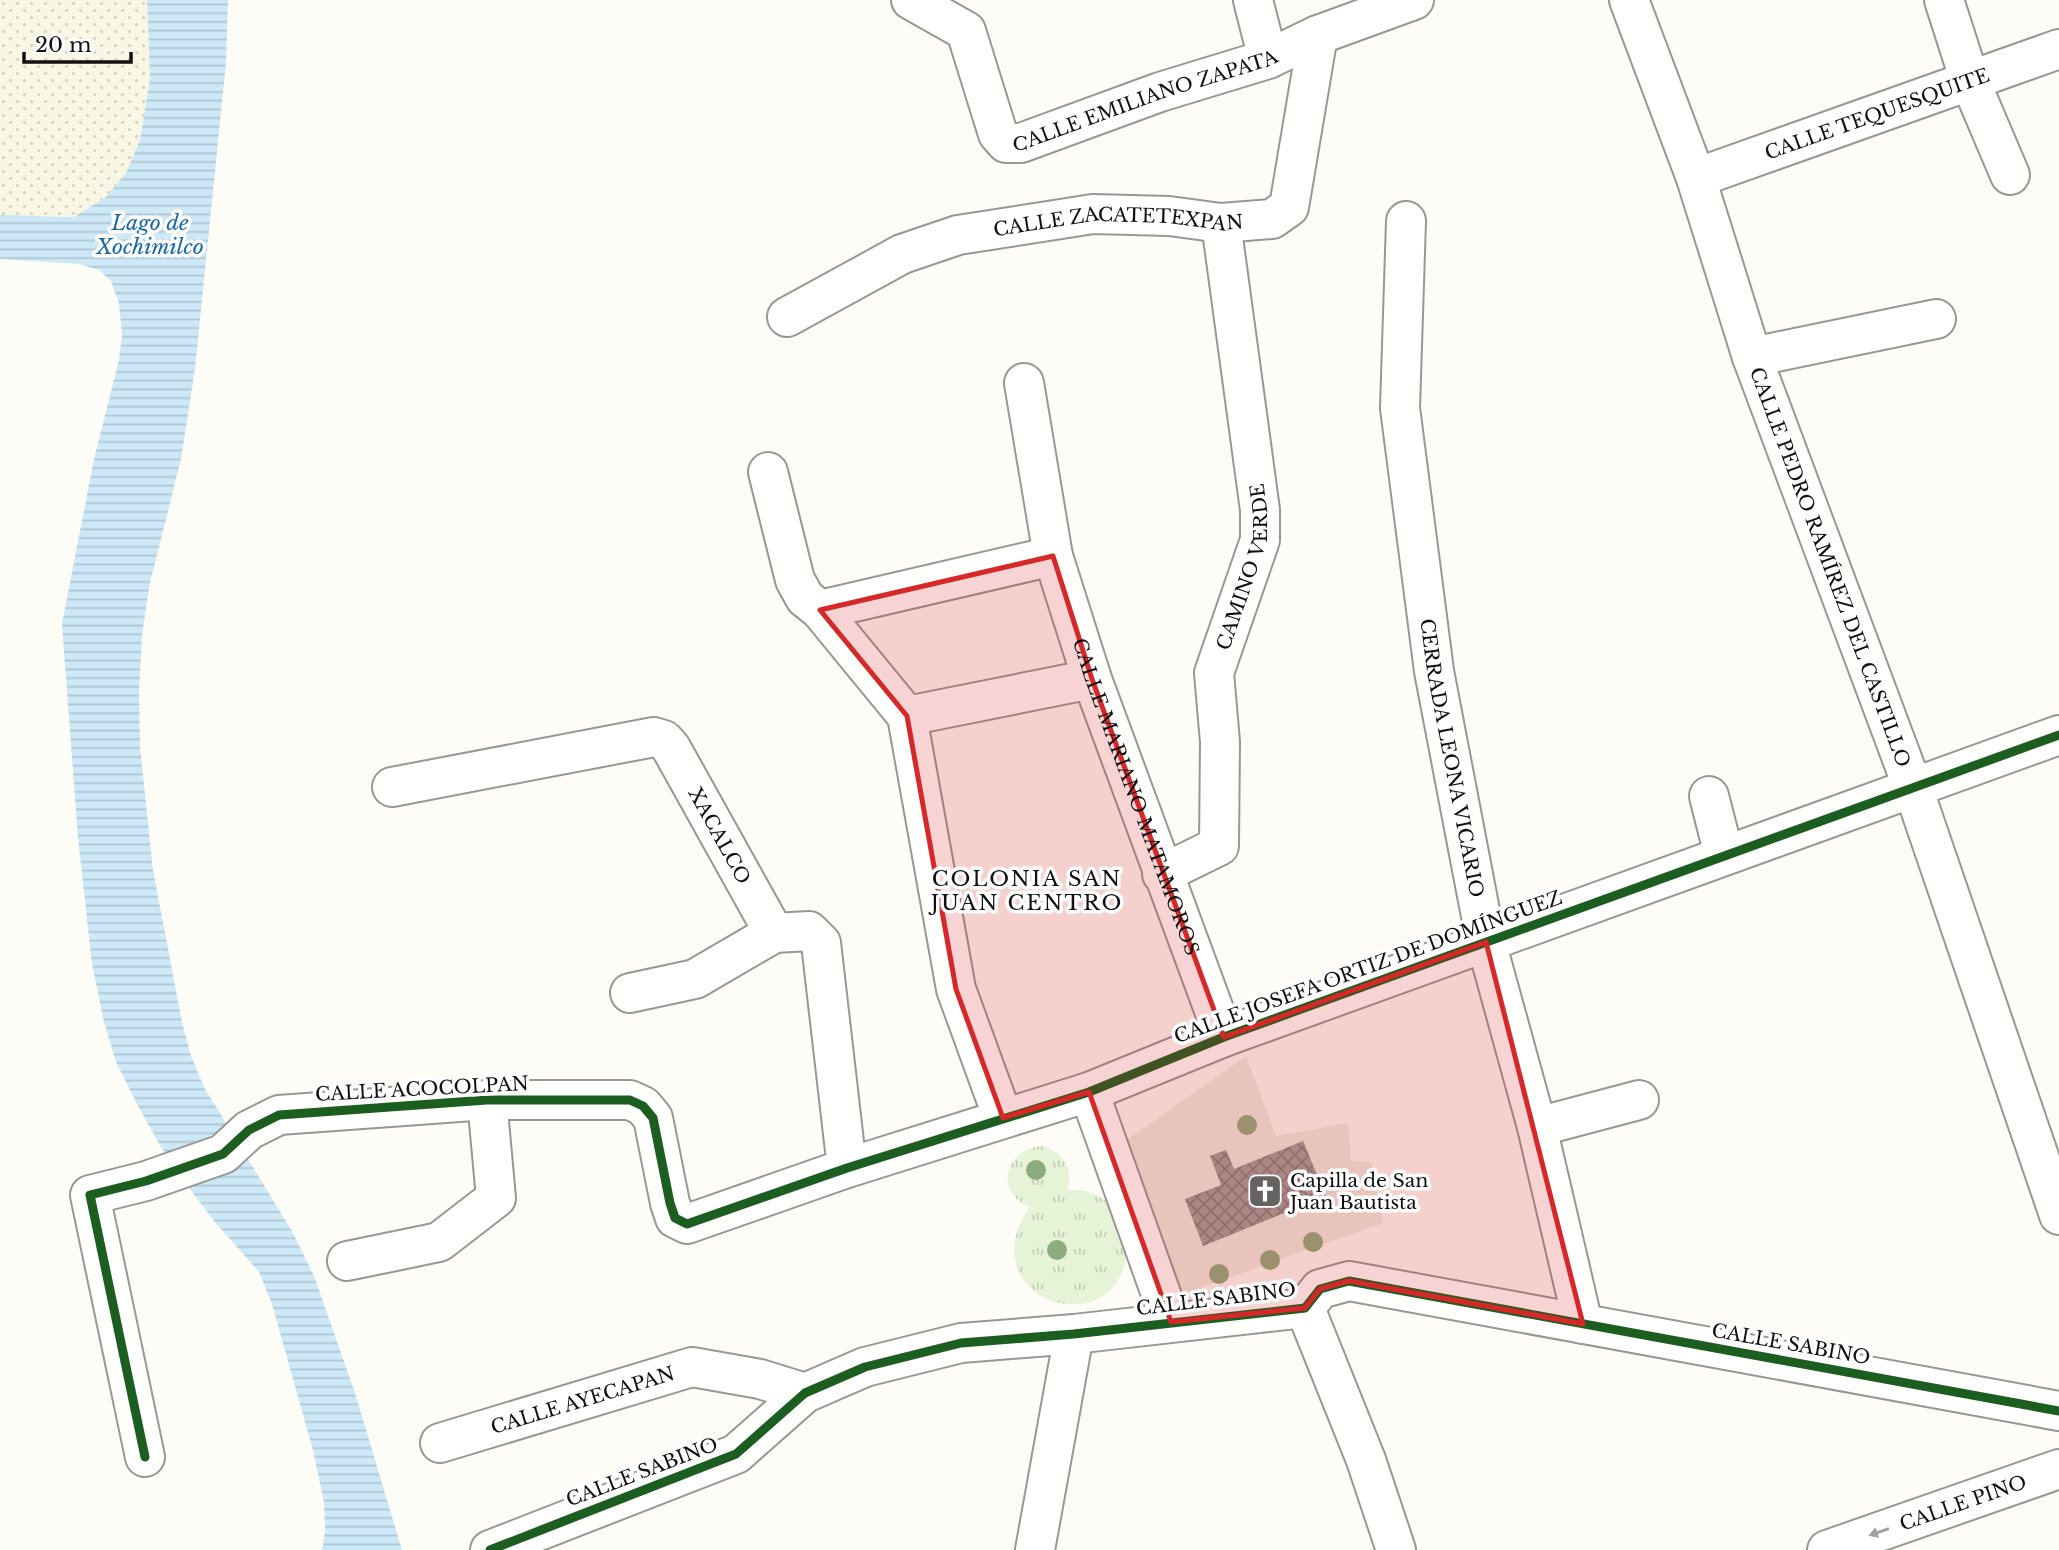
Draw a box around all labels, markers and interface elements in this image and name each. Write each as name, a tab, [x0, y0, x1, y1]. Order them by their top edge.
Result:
scale bar	[24, 21, 131, 65]
text: 20 m	[35, 32, 92, 58]
street label: CALLE EMILIANO ZAPATA	[1012, 44, 1282, 155]
street label: CALLE TEQUESQUITE	[1762, 63, 1992, 164]
street label: CALLE ZACATETEXPAN	[992, 202, 1244, 241]
water label: Lago de Xochimilco	[95, 210, 204, 260]
street label: CALLE PEDRO RAMÍREZ DEL CASTILLO	[1745, 364, 1916, 770]
street label: CAMINO VERDE	[1211, 482, 1272, 653]
street label: CERRADA LEONA VICARIO	[1416, 617, 1489, 899]
street label: CALLE MARIANO MATAMOROS	[1068, 635, 1204, 958]
street label: XACALCO	[684, 783, 756, 888]
district label: COLONIA SAN JUAN CENTRO	[928, 866, 1123, 916]
street label: CALLE JOSEFA ORTIZ DE DOMÍNGUEZ	[1171, 886, 1565, 1048]
street label: CALLE ACOCOLPAN	[315, 1072, 529, 1106]
place label: Capilla de San Juan Bautista	[1287, 1169, 1428, 1214]
church icon: Capilla de San Juan Bautista	[1246, 1172, 1284, 1210]
street label: CALLE SABINO	[1135, 1278, 1297, 1320]
street label: CALLE SABINO	[1710, 1319, 1872, 1369]
street label: CALLE AYECAPAN	[488, 1361, 677, 1439]
street label: CALLE SABINO	[563, 1432, 721, 1512]
street label: CALLE PINO	[1897, 1470, 2029, 1535]
one-way arrow	[1868, 1527, 1889, 1538]

